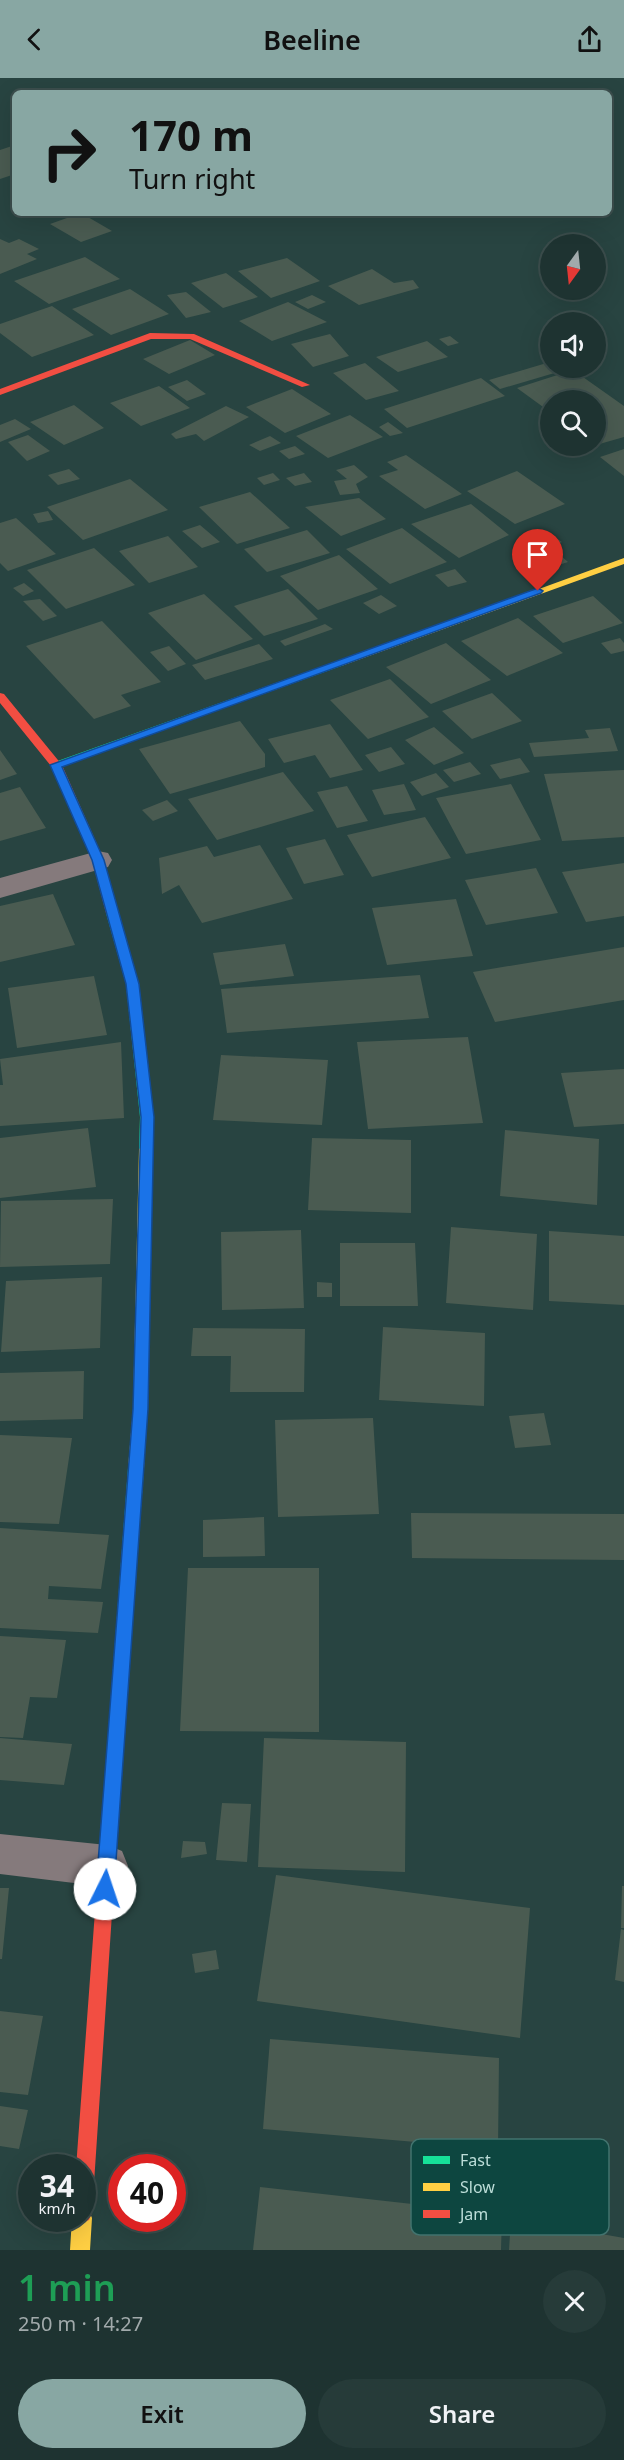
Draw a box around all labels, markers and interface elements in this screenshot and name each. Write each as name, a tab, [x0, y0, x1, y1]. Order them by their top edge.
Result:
text: Beeline	[263, 21, 361, 58]
icon: back	[18, 23, 51, 56]
icon: share	[573, 23, 606, 56]
text: 170 m	[129, 106, 253, 163]
icon: right	[30, 114, 108, 192]
text: Turn right	[129, 160, 255, 197]
north arrow	[540, 234, 606, 300]
map controls	[540, 234, 606, 456]
button: sound	[540, 312, 606, 378]
button: search	[540, 390, 606, 456]
pin	[512, 529, 563, 591]
icon: arrive	[521, 538, 554, 571]
position arrow	[73, 1857, 137, 1921]
legend	[411, 2139, 609, 2235]
text: Fast	[460, 2149, 491, 2171]
speed limit sign: 40	[108, 2154, 186, 2232]
text: 34	[40, 2165, 74, 2206]
text: Slow	[460, 2176, 495, 2198]
text: km/h	[39, 2198, 75, 2218]
text: Jam	[458, 2203, 488, 2225]
text: 1 min	[18, 2263, 116, 2312]
button: close	[543, 2270, 606, 2333]
text: 250 m · 14:27	[18, 2310, 143, 2337]
button: Exit	[18, 2379, 306, 2448]
button: Share	[318, 2379, 606, 2448]

